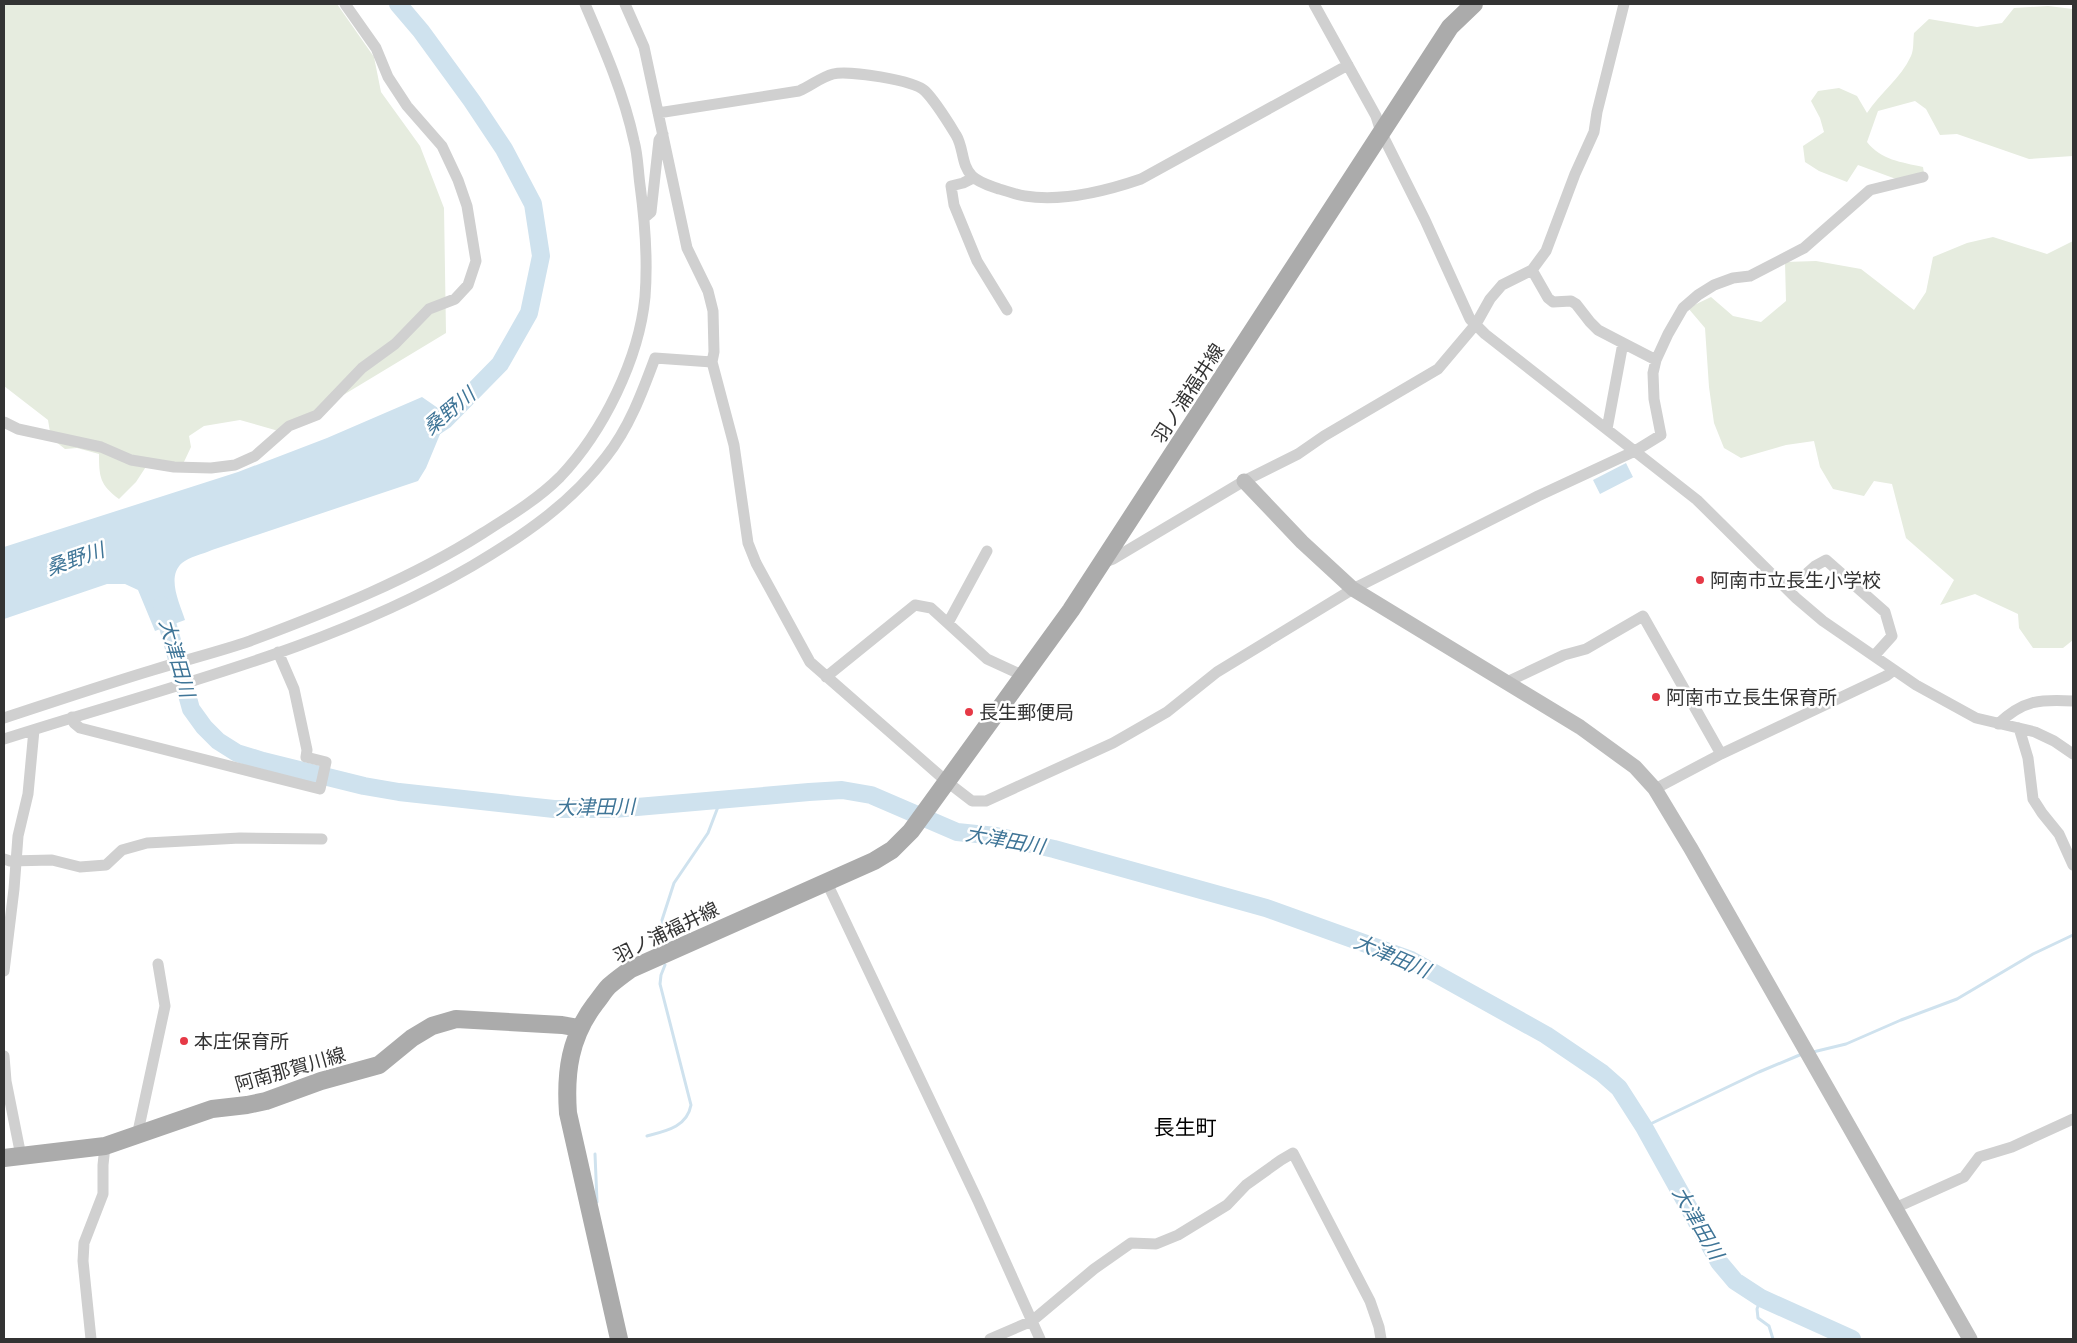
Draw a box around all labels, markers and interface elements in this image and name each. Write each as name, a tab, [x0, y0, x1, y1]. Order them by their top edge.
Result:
street label: 羽ノ浦福井線	[1146, 338, 1231, 448]
water label: 桑野川	[417, 380, 483, 442]
water label: 桑野川	[42, 535, 110, 583]
place label: 阿南市立長生小学校	[1710, 567, 1881, 594]
marker: 阿南市立長生小学校	[1694, 574, 1706, 586]
water label: 大津田川	[152, 616, 202, 703]
place label: 阿南市立長生保育所	[1666, 684, 1837, 711]
marker: 阿南市立長生保育所	[1650, 691, 1662, 703]
place label: 長生郵便局	[979, 699, 1074, 726]
marker: 長生郵便局	[963, 706, 975, 718]
water label: 大津田川	[555, 792, 637, 823]
water label: 大津田川	[963, 819, 1049, 862]
street label: 羽ノ浦福井線	[609, 895, 723, 970]
water label: 大津田川	[1349, 927, 1436, 986]
place label: 本庄保育所	[194, 1028, 289, 1055]
marker: 本庄保育所	[178, 1035, 190, 1047]
street label: 阿南那賀川線	[232, 1041, 349, 1098]
district label: 長生町	[1154, 1113, 1217, 1143]
water label: 大津田川	[1665, 1181, 1731, 1267]

